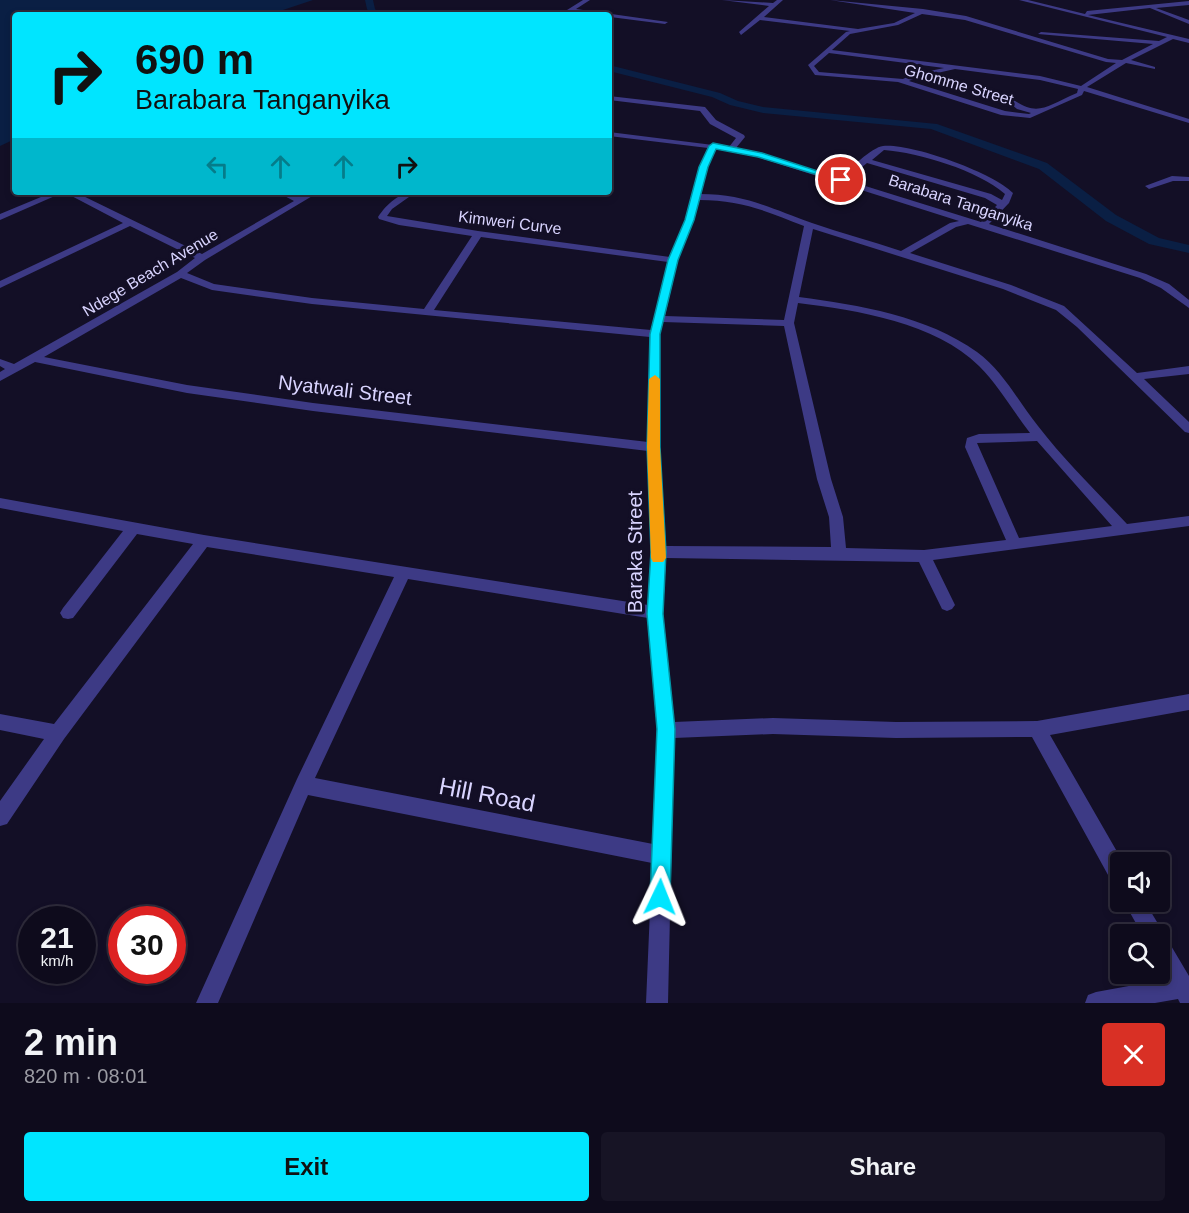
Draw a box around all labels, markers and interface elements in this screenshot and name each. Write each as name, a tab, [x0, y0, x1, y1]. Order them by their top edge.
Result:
icon: right	[36, 36, 114, 114]
text: 690 m	[135, 36, 254, 83]
street label: Ghomme Street	[902, 61, 1016, 108]
text: Barabara Tanganyika	[135, 85, 390, 115]
icon: left	[201, 150, 234, 183]
icon: ahead	[264, 150, 297, 183]
icon: ahead	[327, 150, 360, 183]
icon: right	[390, 150, 423, 183]
pin	[815, 154, 866, 205]
icon: arrive	[824, 163, 857, 196]
street label: Barabara Tanganyika	[886, 171, 1035, 234]
street label: Kimweri Curve	[457, 208, 563, 237]
street label: Ndege Beach Avenue	[80, 225, 221, 320]
street label: Nyatwali Street	[277, 371, 414, 409]
street label: Baraka Street	[624, 490, 646, 613]
street label: Hill Road	[437, 772, 537, 817]
map controls	[1110, 852, 1170, 984]
button: sound	[1110, 852, 1170, 912]
position arrow	[628, 865, 692, 929]
speed limit sign: 30	[108, 906, 186, 984]
text: 21	[40, 921, 74, 954]
button: search	[1110, 924, 1170, 984]
text: km/h	[41, 952, 73, 969]
text: 2 min	[24, 1022, 118, 1063]
button: close	[1102, 1023, 1165, 1086]
text: 820 m · 08:01	[24, 1065, 147, 1087]
button: Exit	[24, 1132, 589, 1201]
button: Share	[601, 1132, 1165, 1201]

